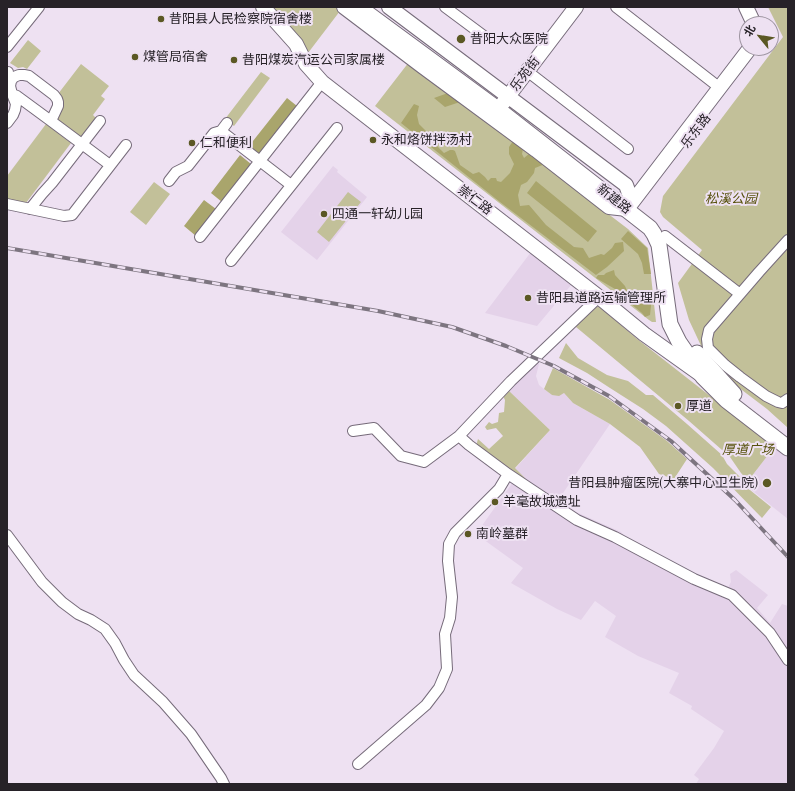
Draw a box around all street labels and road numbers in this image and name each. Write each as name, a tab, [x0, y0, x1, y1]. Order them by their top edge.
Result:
street label: 乐苑街	[507, 54, 543, 94]
street label: 乐东路	[678, 111, 714, 151]
street label: 新建路	[594, 181, 634, 217]
street label: 崇仁路	[455, 182, 495, 218]

